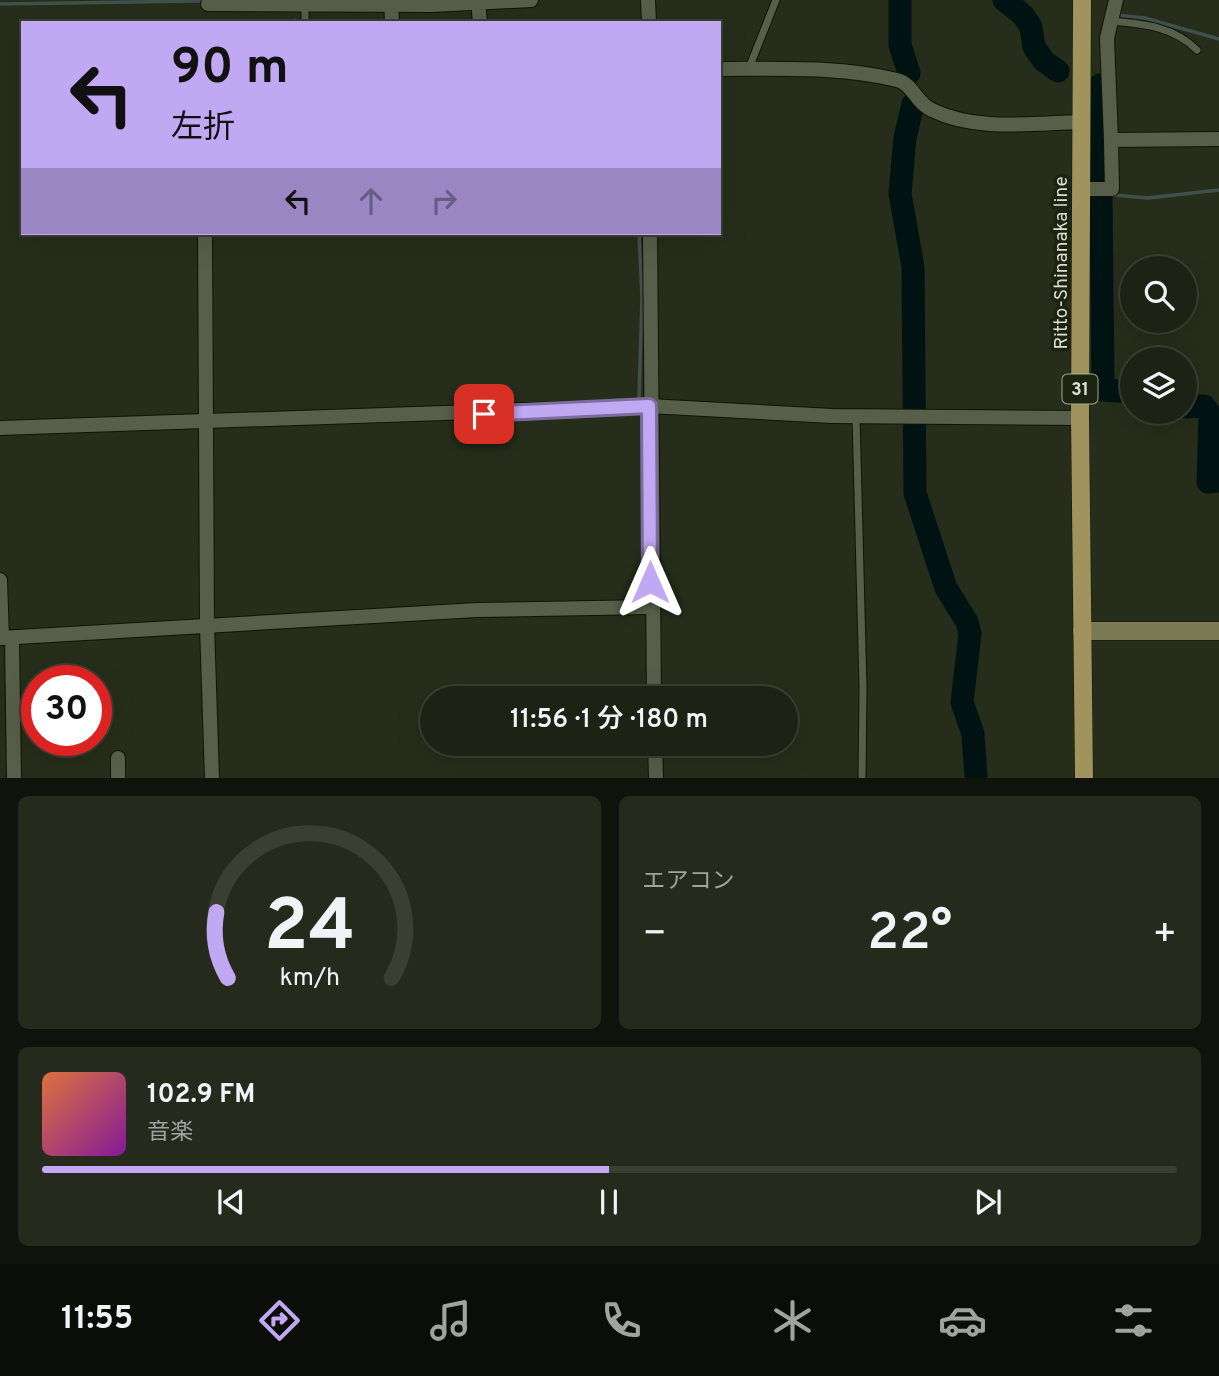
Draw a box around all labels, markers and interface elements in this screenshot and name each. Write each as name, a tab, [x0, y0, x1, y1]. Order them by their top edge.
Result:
text: 90 m	[171, 39, 289, 101]
icon: left	[56, 49, 147, 140]
text: 左折	[171, 109, 235, 149]
street label: Ritto-Shinanaka line	[1050, 176, 1074, 350]
icon: left	[279, 182, 317, 220]
icon: ahead	[352, 182, 390, 220]
icon: right	[425, 182, 463, 220]
map controls	[1120, 256, 1197, 424]
button: search	[1120, 256, 1197, 333]
button: layers	[1120, 347, 1197, 424]
road number: 31	[1062, 374, 1098, 404]
pin	[454, 384, 514, 444]
icon: arrive	[465, 395, 503, 433]
position arrow	[613, 545, 687, 619]
speed limit sign: 30	[21, 665, 112, 756]
text: 11:56 · 1 分 · 180 m	[510, 704, 708, 737]
text: エアコン	[643, 868, 735, 897]
text: 24	[264, 885, 355, 977]
text: 22°	[867, 902, 952, 968]
text: −	[643, 911, 667, 960]
text: +	[1152, 911, 1177, 960]
text: km/h	[279, 963, 340, 995]
text: 102.9 FM	[147, 1079, 255, 1112]
text: 音楽	[147, 1119, 193, 1148]
icon: previous	[212, 1183, 250, 1221]
icon: pause	[590, 1183, 628, 1221]
icon: next	[969, 1183, 1007, 1221]
icon: directions	[255, 1296, 304, 1345]
icon: music	[426, 1296, 475, 1345]
icon: phone	[597, 1296, 646, 1345]
icon: climate	[768, 1296, 817, 1345]
icon: car	[938, 1296, 987, 1345]
icon: filters	[1109, 1296, 1158, 1345]
text: 11:55	[61, 1300, 133, 1340]

